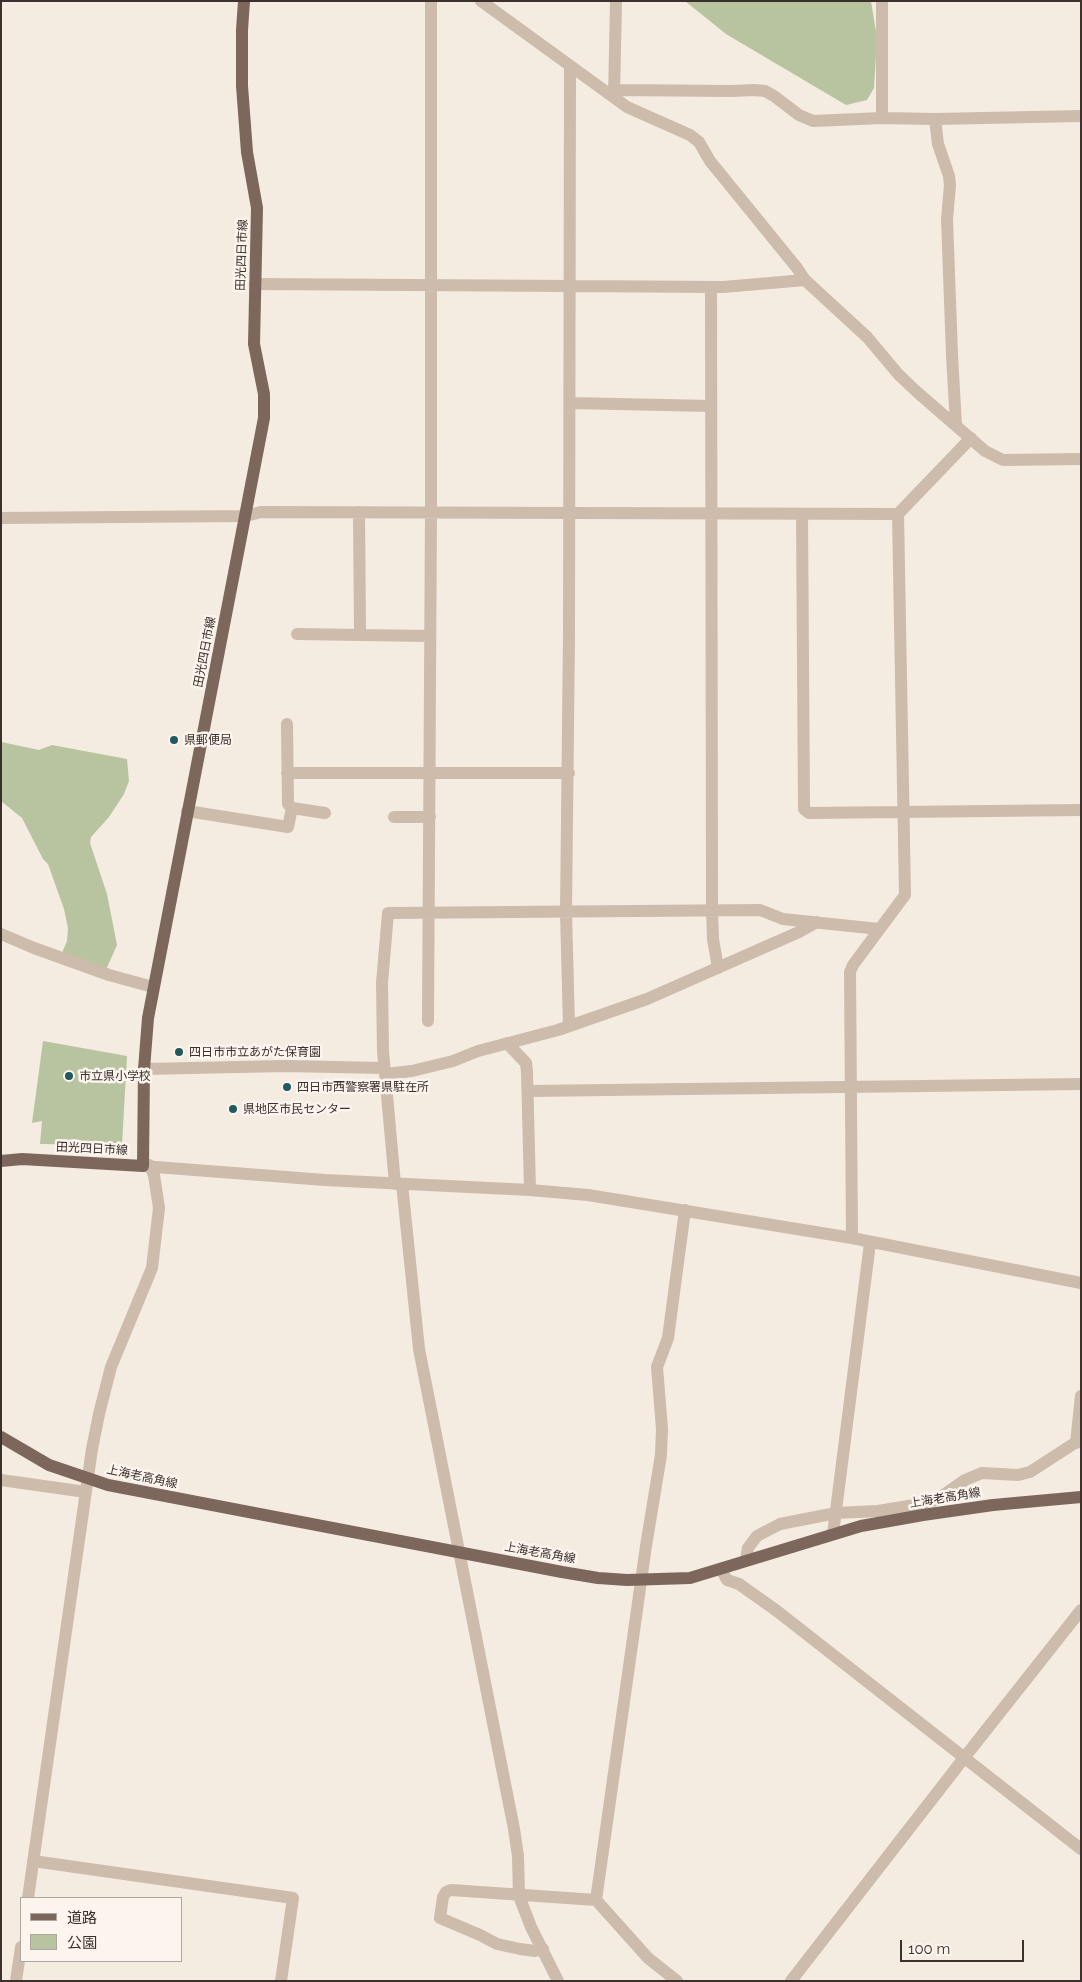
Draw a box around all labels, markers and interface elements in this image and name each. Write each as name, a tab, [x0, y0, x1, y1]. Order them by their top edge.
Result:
street label: 田光四日市線	[234, 219, 250, 291]
street label: 田光四日市線	[191, 615, 219, 689]
place label: 県郵便局	[184, 733, 232, 747]
marker: 県郵便局	[168, 734, 180, 746]
place label: 四日市市立あがた保育園	[189, 1045, 321, 1059]
marker: 四日市市立あがた保育園	[173, 1046, 185, 1058]
place label: 市立県小学校	[79, 1069, 151, 1083]
marker: 市立県小学校	[63, 1070, 75, 1082]
place label: 四日市西警察署県駐在所	[297, 1080, 429, 1094]
marker: 四日市西警察署県駐在所	[281, 1081, 293, 1093]
place label: 県地区市民センター	[243, 1102, 351, 1116]
marker: 県地区市民センター	[227, 1103, 239, 1115]
street label: 田光四日市線	[56, 1140, 128, 1158]
street label: 上海老高角線	[105, 1462, 179, 1492]
street label: 上海老高角線	[908, 1485, 982, 1511]
street label: 上海老高角線	[503, 1540, 577, 1566]
legend	[20, 1897, 182, 1962]
text: 道路	[67, 1909, 97, 1927]
scale bar	[902, 1930, 1026, 1962]
text: 公園	[67, 1934, 97, 1952]
text: 100 m	[908, 1940, 950, 1958]

